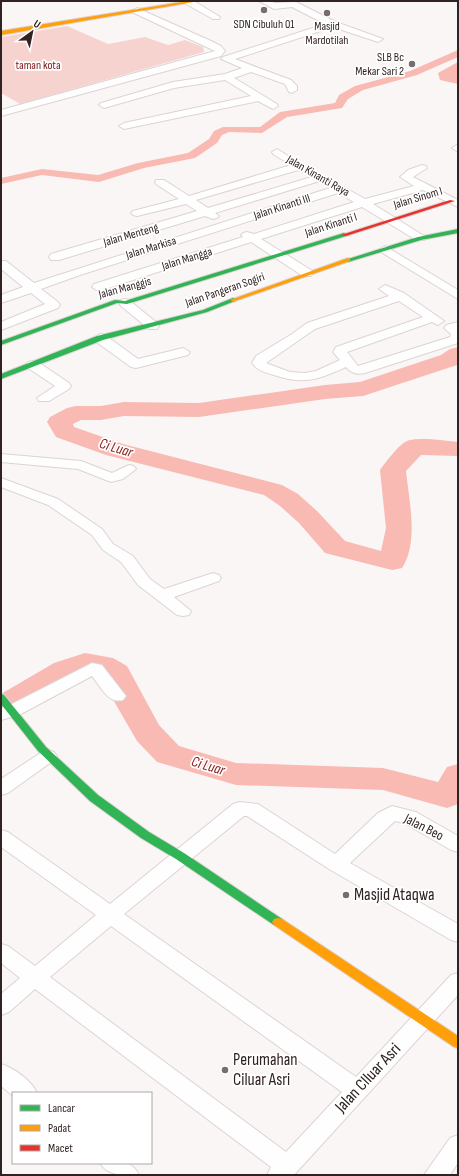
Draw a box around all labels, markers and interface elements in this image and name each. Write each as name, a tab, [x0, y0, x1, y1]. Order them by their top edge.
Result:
marker: SDN Cibuluh 01	[259, 5, 269, 15]
marker: Masjid Mardotilah	[322, 8, 332, 18]
north arrow	[12, 12, 52, 52]
text: U	[31, 17, 43, 31]
place label: SDN Cibuluh 01	[234, 17, 295, 32]
place label: Masjid Mardotilah	[306, 19, 348, 48]
place label: SLB Bc Mekar Sari 2	[355, 50, 404, 79]
park label: taman kota	[15, 58, 61, 73]
marker: SLB Bc Mekar Sari 2	[407, 59, 417, 69]
street label: Jalan Kinanti Raya	[283, 151, 353, 200]
street label: Jalan Sinom I	[391, 183, 444, 213]
street label: Jalan Kinanti III	[251, 191, 312, 224]
street label: Jalan Kinanti I	[302, 210, 359, 241]
street label: Jalan Menteng	[101, 220, 160, 250]
street label: Jalan Markisa	[123, 233, 178, 263]
street label: Jalan Mangga	[159, 244, 214, 274]
street label: Jalan Pangeran Sogiri	[182, 269, 267, 311]
street label: Jalan Manggis	[96, 274, 153, 302]
water label: Ci Luar	[97, 434, 136, 462]
water label: Ci Luar	[189, 752, 228, 780]
street label: Jalan Beo	[400, 809, 447, 844]
place label: Masjid Ataqwa	[354, 885, 435, 905]
marker: Masjid Ataqwa	[341, 890, 351, 900]
street label: Jalan CIluar Asri	[330, 1039, 405, 1117]
place label: Perumahan Ciluar Asri	[233, 1050, 298, 1090]
marker: Perumahan Ciluar Asri	[220, 1065, 230, 1075]
legend	[12, 1092, 152, 1164]
text: Lancar	[48, 1101, 75, 1116]
text: Padat	[48, 1121, 71, 1136]
text: Macet	[48, 1141, 73, 1156]

